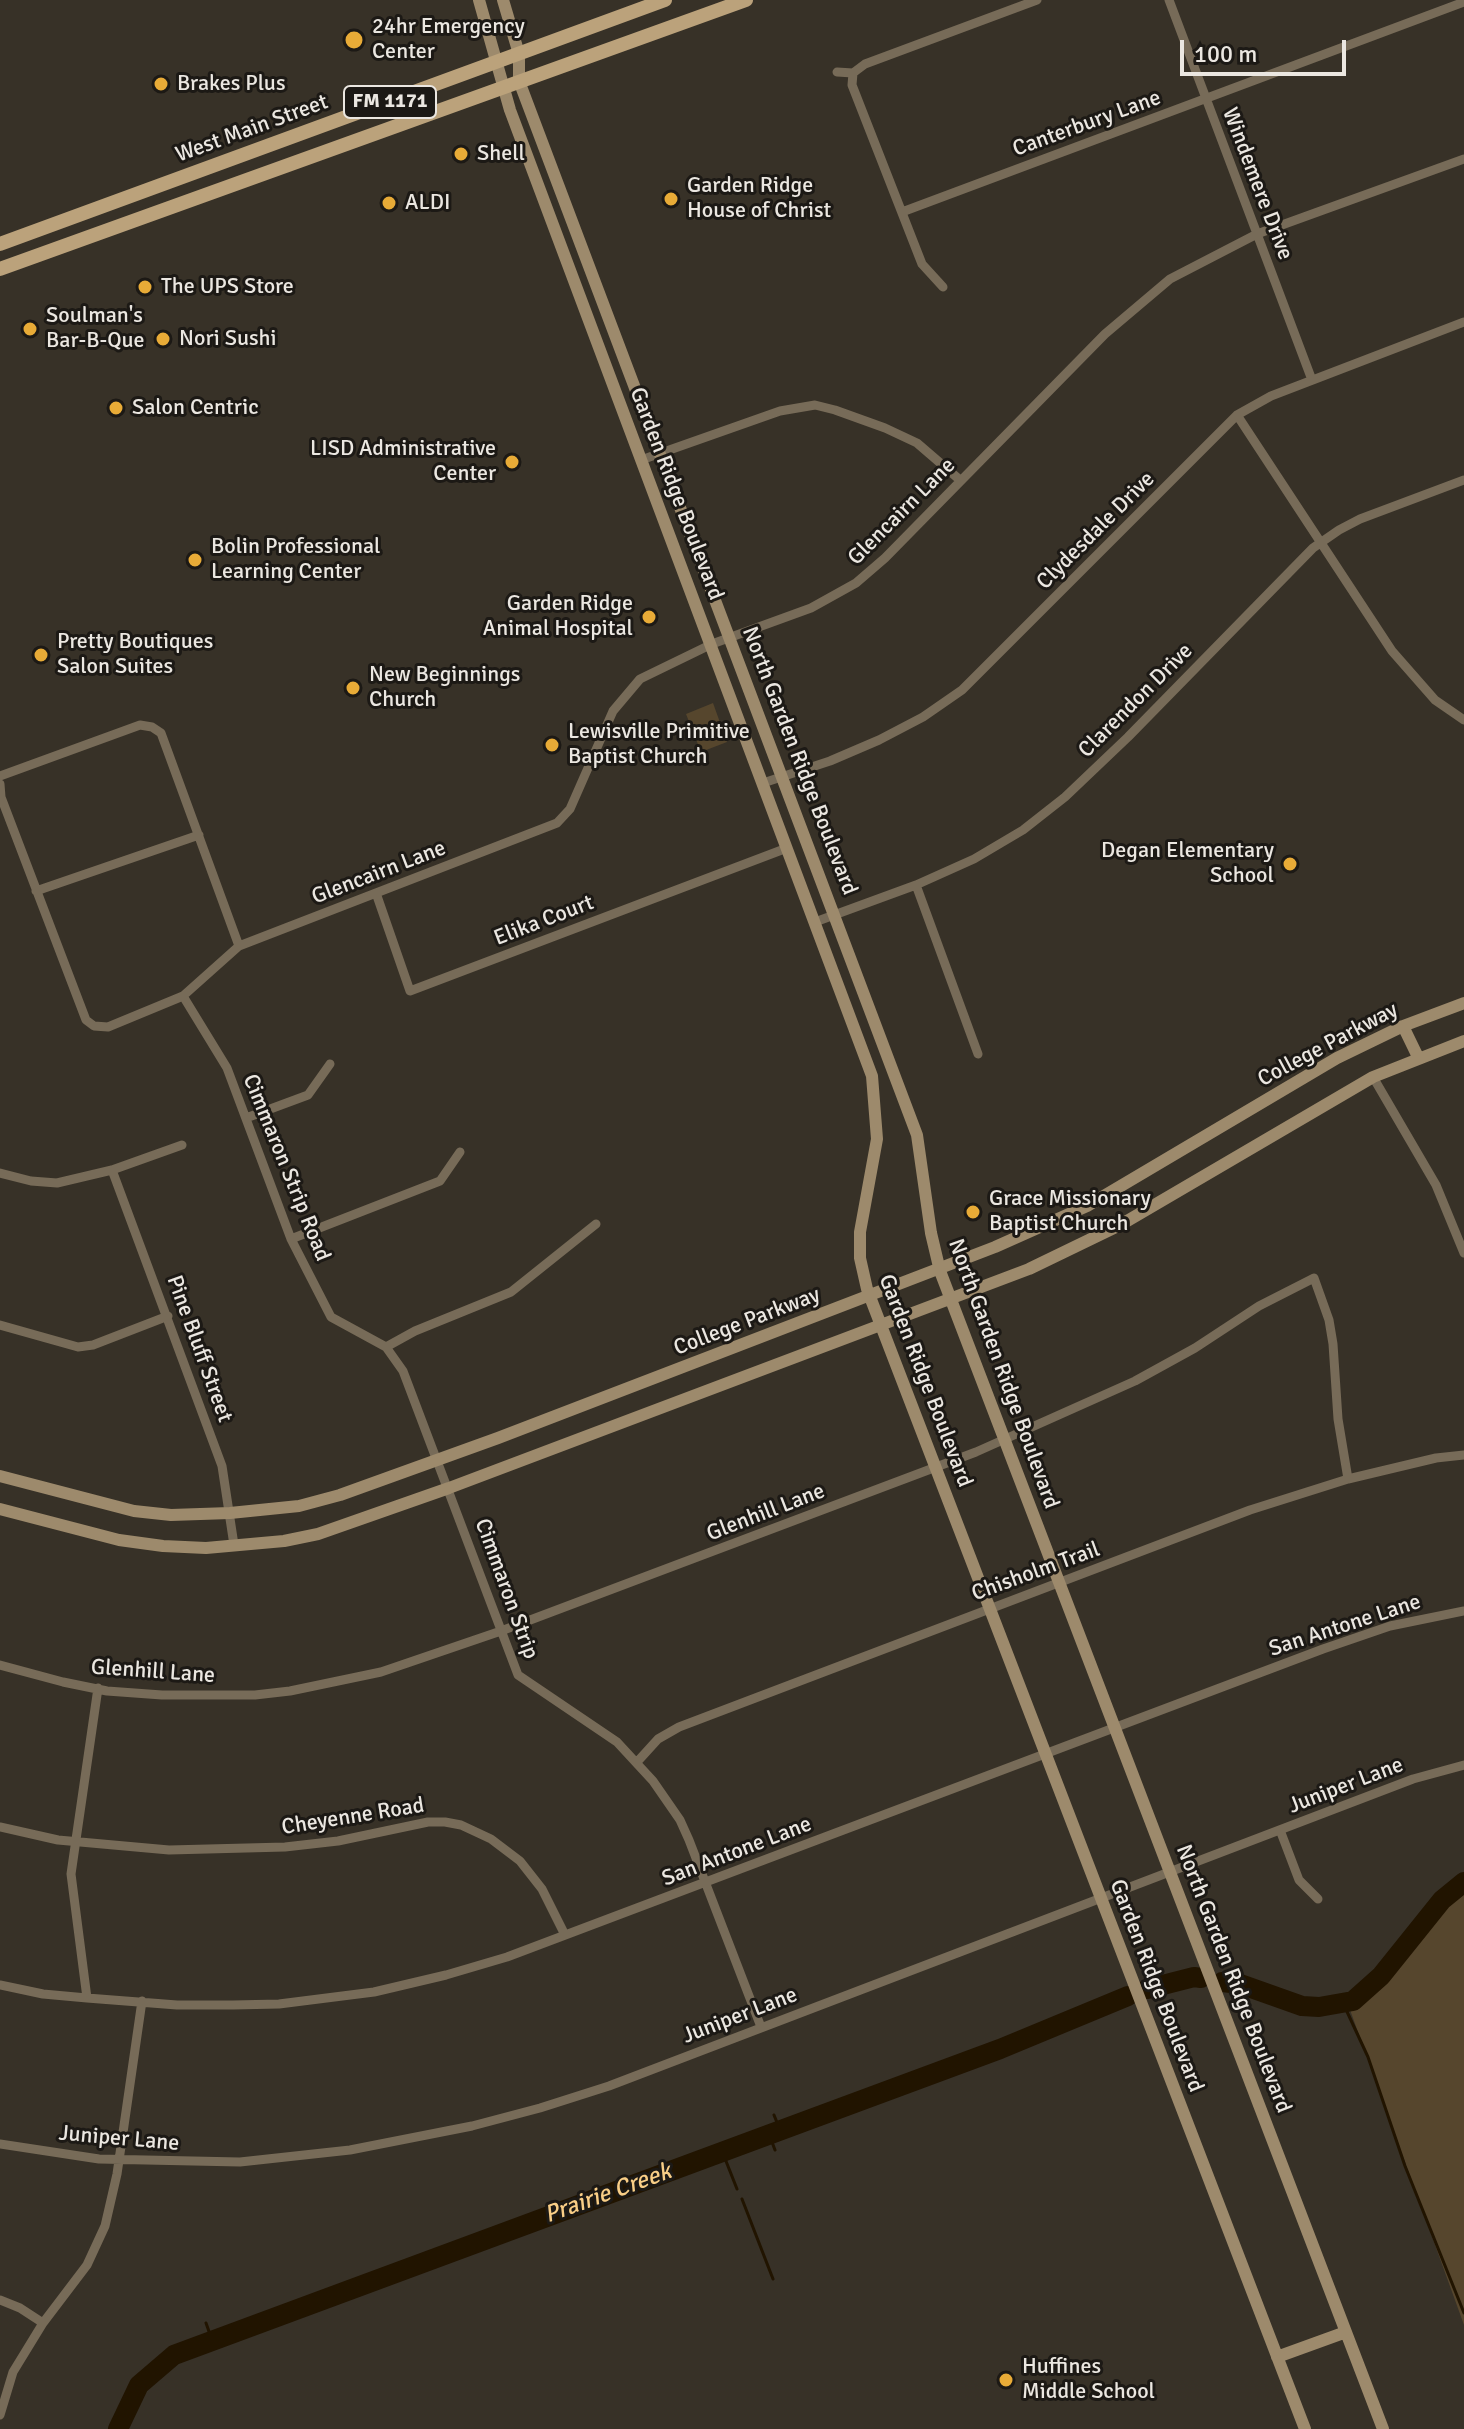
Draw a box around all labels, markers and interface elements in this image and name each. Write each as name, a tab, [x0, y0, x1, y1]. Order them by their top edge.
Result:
place label: 24hr Emergency Center	[372, 14, 525, 66]
scale bar	[1184, 24, 1350, 74]
marker: 24hr Emergency Center	[343, 29, 365, 51]
text: 100 m	[1194, 39, 1257, 69]
place label: Brakes Plus	[177, 71, 286, 97]
marker: Brakes Plus	[152, 75, 170, 93]
street label: Canterbury Lane	[1009, 85, 1165, 163]
road number: FM 1171	[344, 86, 436, 118]
street label: West Main Street	[172, 89, 332, 169]
street label: Windemere Drive	[1216, 104, 1298, 264]
place label: Shell	[477, 141, 525, 167]
marker: Shell	[452, 145, 470, 163]
place label: Garden Ridge House of Christ	[687, 173, 831, 224]
place label: ALDI	[405, 190, 450, 216]
marker: Garden Ridge House of Christ	[662, 190, 680, 208]
marker: ALDI	[380, 194, 398, 212]
place label: The UPS Store	[161, 274, 294, 300]
marker: The UPS Store	[136, 278, 154, 296]
place label: Soulman's Bar-B-Que	[46, 303, 145, 354]
marker: Soulman's Bar-B-Que	[21, 320, 39, 338]
place label: Nori Sushi	[179, 326, 276, 352]
marker: Nori Sushi	[154, 330, 172, 348]
street label: Garden Ridge Boulevard	[623, 384, 729, 604]
place label: Salon Centric	[132, 395, 259, 421]
marker: Salon Centric	[107, 399, 125, 417]
place label: LISD Administrative Center	[310, 436, 496, 488]
marker: LISD Administrative Center	[503, 453, 521, 471]
street label: Glencairn Lane	[843, 453, 961, 571]
street label: Clydesdale Drive	[1032, 467, 1160, 595]
place label: Bolin Professional Learning Center	[211, 534, 380, 586]
marker: Bolin Professional Learning Center	[186, 551, 204, 569]
place label: Garden Ridge Animal Hospital	[483, 591, 633, 642]
marker: Garden Ridge Animal Hospital	[640, 608, 658, 626]
street label: North Garden Ridge Boulevard	[736, 623, 862, 899]
place label: Pretty Boutiques Salon Suites	[57, 629, 213, 680]
street label: Clarendon Drive	[1073, 638, 1199, 764]
marker: Pretty Boutiques Salon Suites	[32, 646, 50, 664]
place label: New Beginnings Church	[369, 662, 520, 714]
marker: New Beginnings Church	[344, 679, 362, 697]
place label: Lewisville Primitive Baptist Church	[568, 719, 750, 770]
marker: Lewisville Primitive Baptist Church	[543, 736, 561, 754]
street label: Glencairn Lane	[308, 835, 450, 911]
place label: Degan Elementary School	[1101, 838, 1274, 890]
marker: Degan Elementary School	[1281, 855, 1299, 873]
street label: Elika Court	[490, 890, 598, 952]
street label: College Parkway	[1254, 997, 1402, 1093]
street label: Cimmaron Strip Road	[236, 1071, 336, 1265]
place label: Grace Missionary Baptist Church	[989, 1186, 1151, 1238]
marker: Grace Missionary Baptist Church	[964, 1203, 982, 1221]
street label: North Garden Ridge Boulevard	[942, 1236, 1064, 1512]
street label: Garden Ridge Boulevard	[872, 1271, 978, 1491]
street label: Pine Bluff Street	[160, 1272, 238, 1426]
street label: College Parkway	[670, 1282, 824, 1362]
street label: Glenhill Lane	[703, 1478, 829, 1548]
street label: Cimmaron Strip	[468, 1515, 544, 1663]
street label: Chisholm Trail	[968, 1537, 1104, 1607]
street label: San Antone Lane	[1266, 1589, 1424, 1663]
street label: Glenhill Lane	[90, 1654, 216, 1690]
street label: Juniper Lane	[1285, 1752, 1407, 1820]
street label: Cheyenne Road	[280, 1793, 426, 1841]
street label: San Antone Lane	[659, 1811, 815, 1893]
street label: North Garden Ridge Boulevard	[1170, 1841, 1296, 2117]
street label: Garden Ridge Boulevard	[1103, 1876, 1209, 2096]
street label: Juniper Lane	[679, 1982, 801, 2050]
street label: Juniper Lane	[58, 2121, 180, 2157]
water label: Prairie Creek	[541, 2158, 675, 2230]
place label: Huffines Middle School	[1022, 2354, 1155, 2406]
marker: Huffines Middle School	[997, 2371, 1015, 2389]

